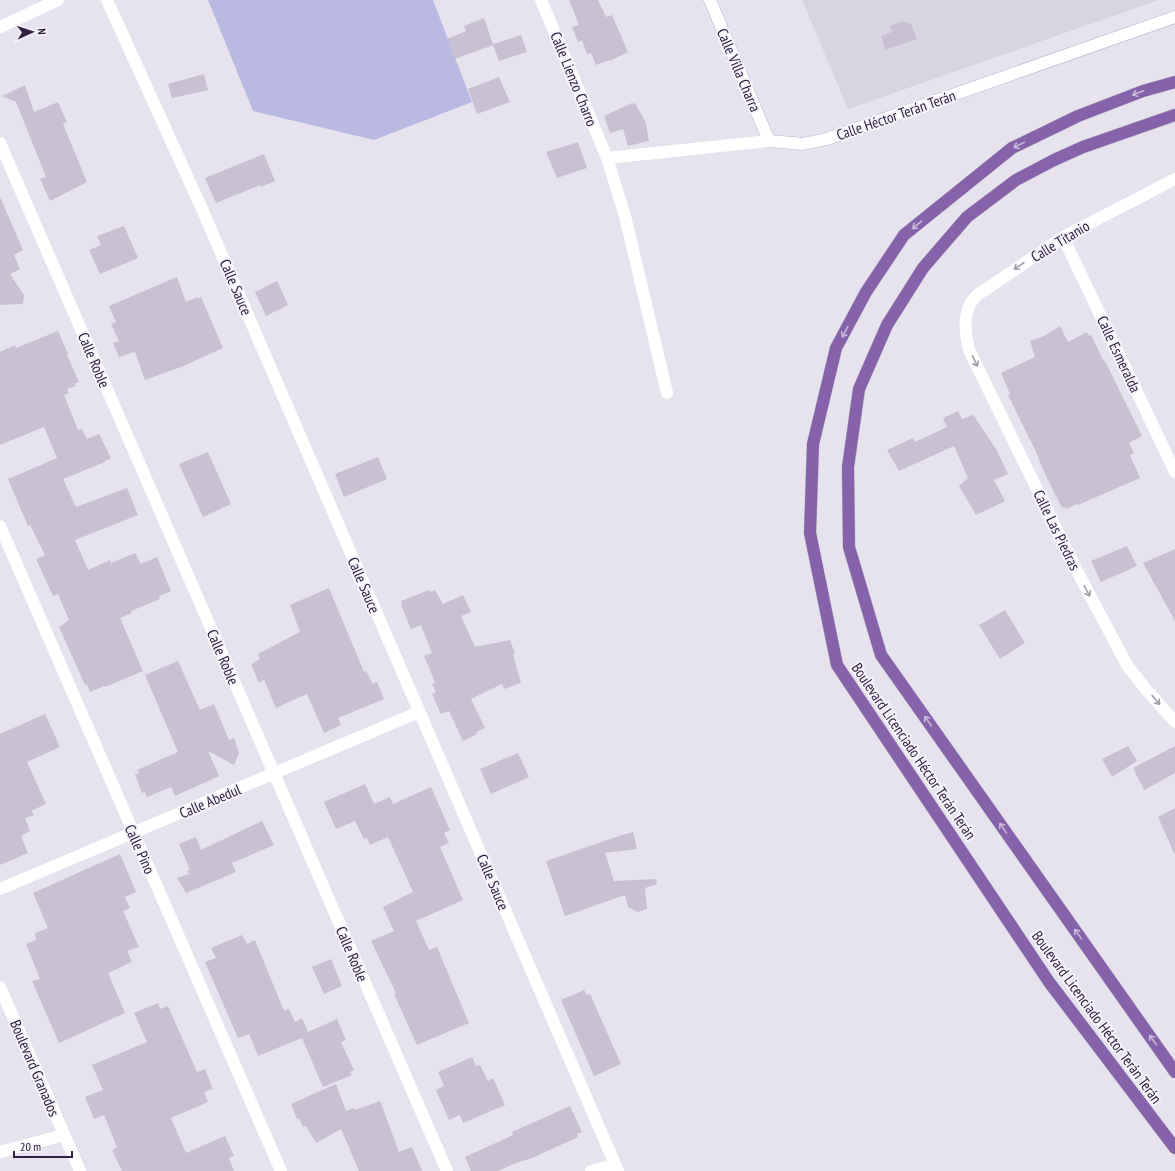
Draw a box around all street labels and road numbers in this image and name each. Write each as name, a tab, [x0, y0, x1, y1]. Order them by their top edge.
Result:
street label: Calle Villa Charra	[713, 25, 765, 115]
street label: Calle Lienzo Charro	[546, 29, 602, 129]
street label: Calle Héctor Terán Terán	[834, 86, 958, 144]
street label: Calle Titanio	[1027, 216, 1093, 266]
street label: Calle Sauce	[216, 256, 256, 318]
street label: Calle Esmeralda	[1093, 313, 1145, 395]
street label: Calle Roble	[74, 329, 114, 391]
street label: Calle Las Piedras	[1029, 487, 1085, 573]
street label: Calle Sauce	[344, 554, 384, 616]
street label: Calle Roble	[203, 626, 243, 688]
street label: Boulevard Licenciado Héctor Terán Terán	[848, 659, 980, 843]
street label: Calle Abedul	[176, 779, 244, 822]
street label: Calle Pino	[121, 821, 159, 877]
street label: Calle Sauce	[473, 851, 513, 913]
street label: Calle Roble	[332, 923, 372, 985]
street label: Boulevard Licenciado Héctor Terán Terán	[1028, 927, 1166, 1107]
street label: Boulevard Granados	[6, 1017, 64, 1119]

